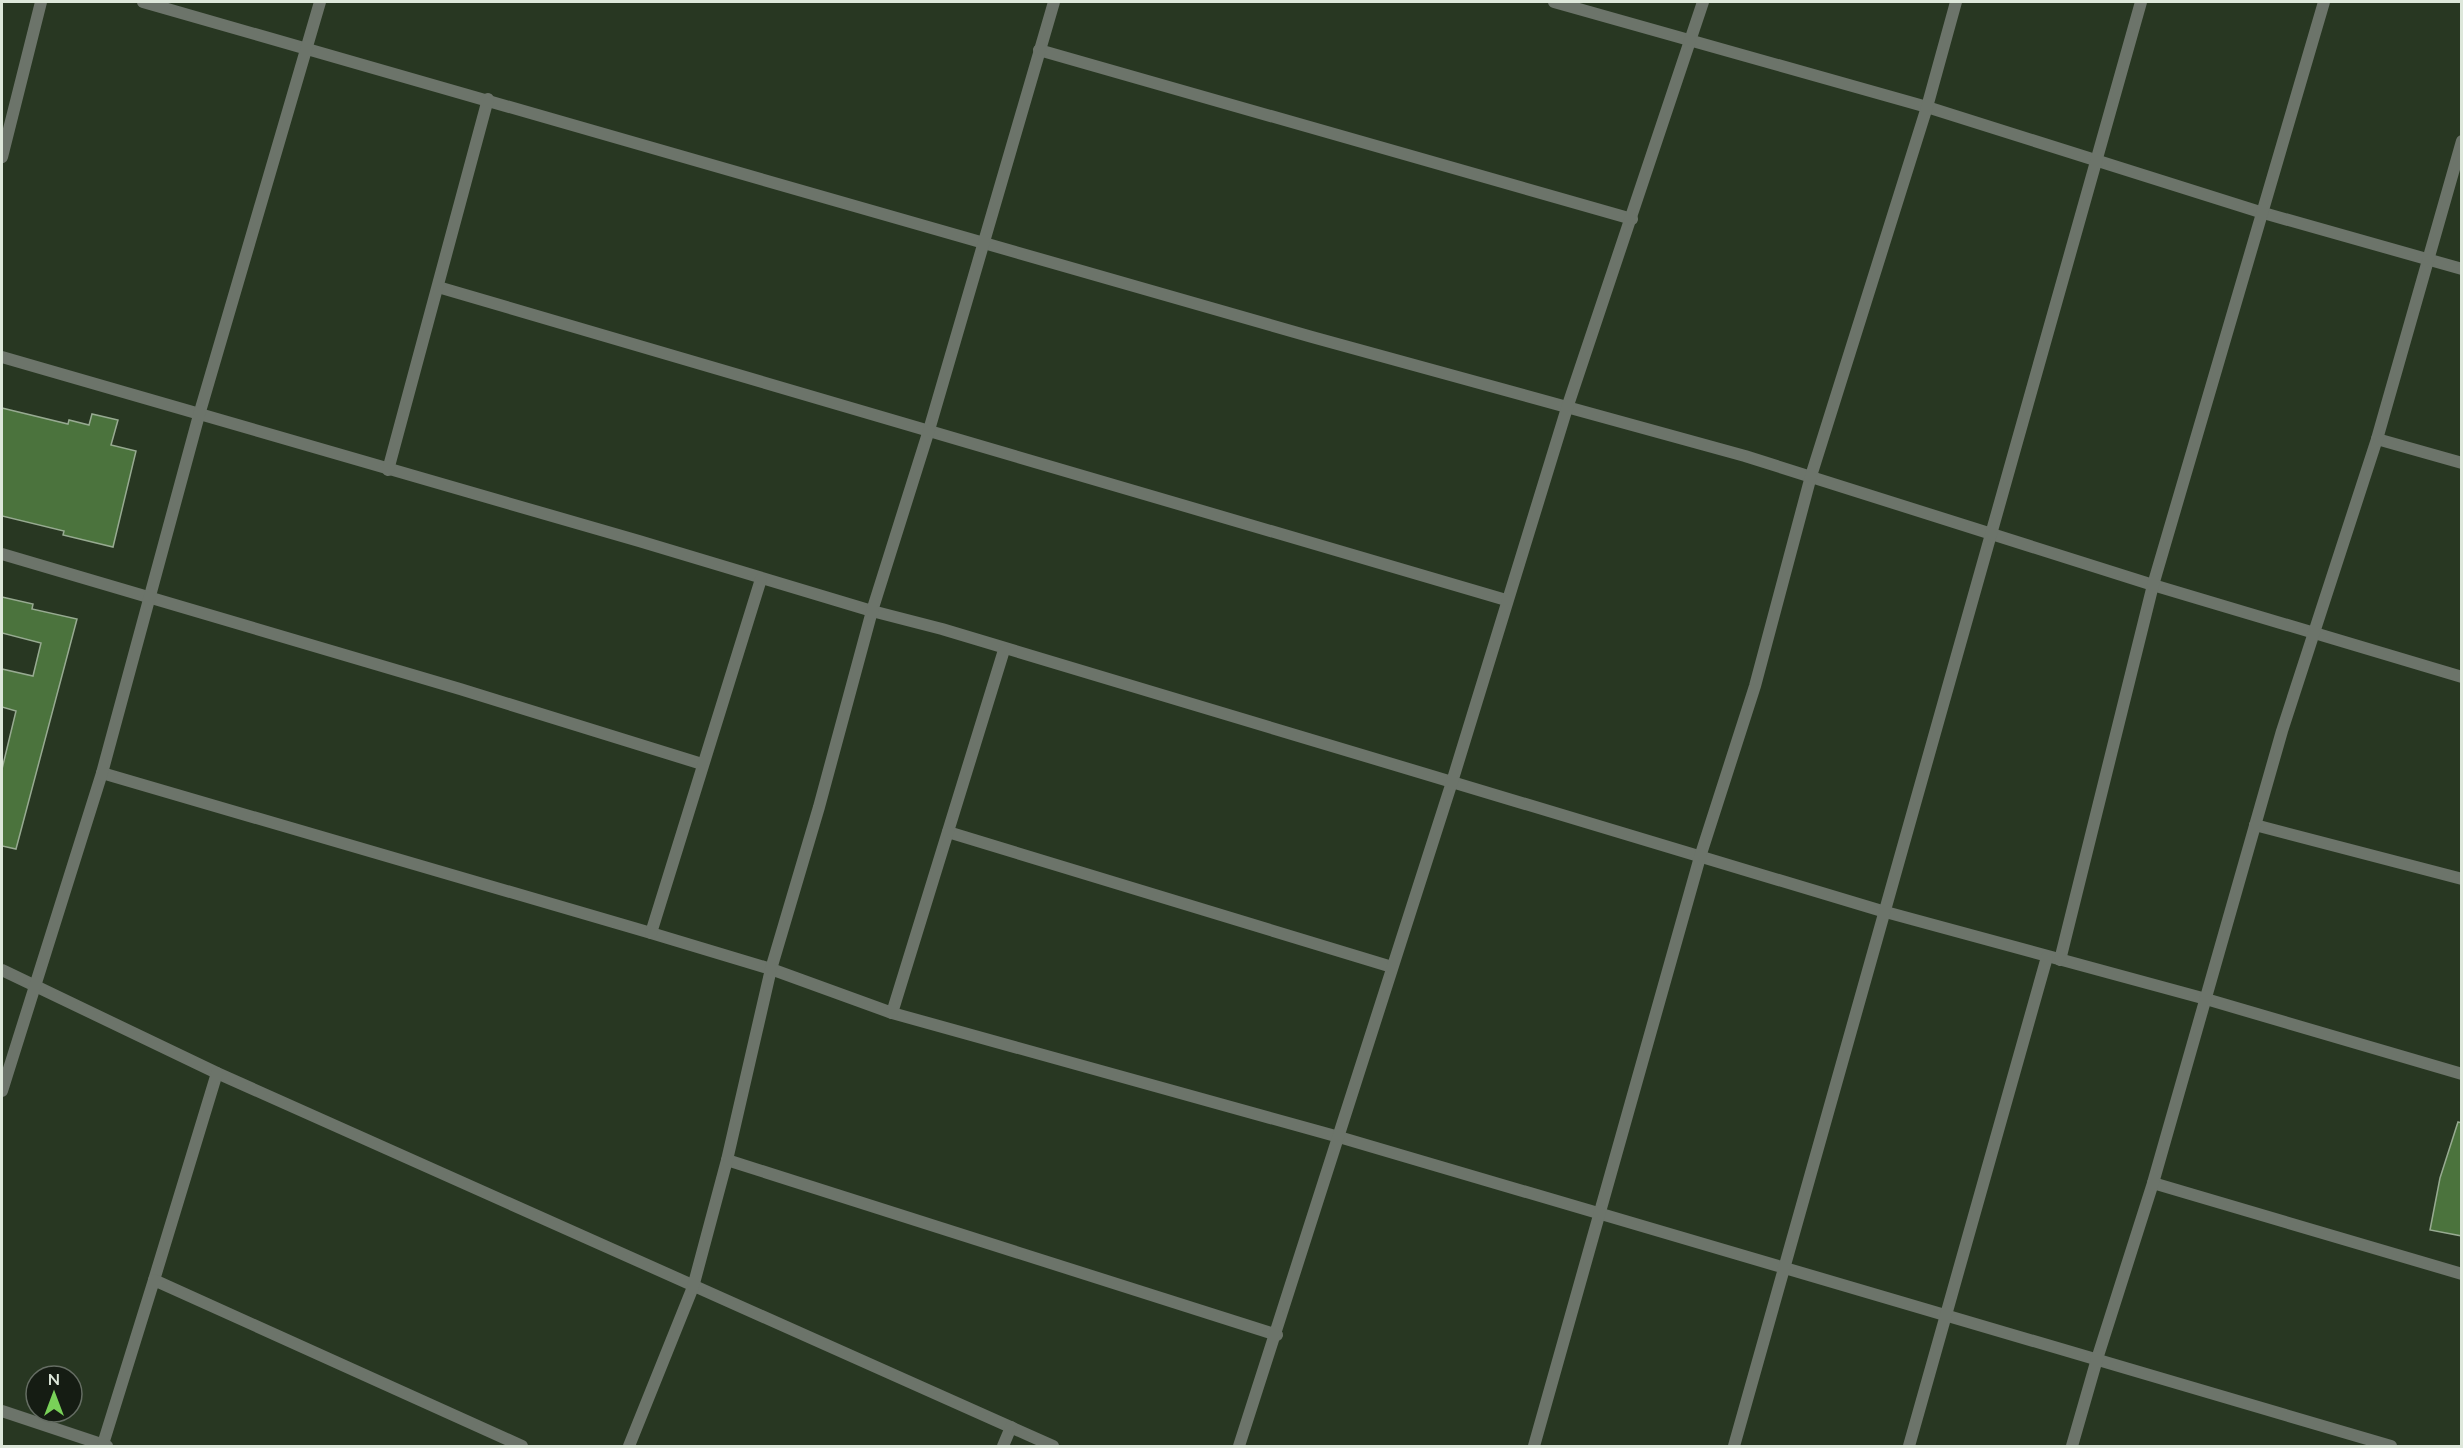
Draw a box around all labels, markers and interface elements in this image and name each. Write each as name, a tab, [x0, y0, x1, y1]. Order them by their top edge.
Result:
north arrow	[24, 1364, 84, 1424]
text: N	[48, 1369, 60, 1388]

